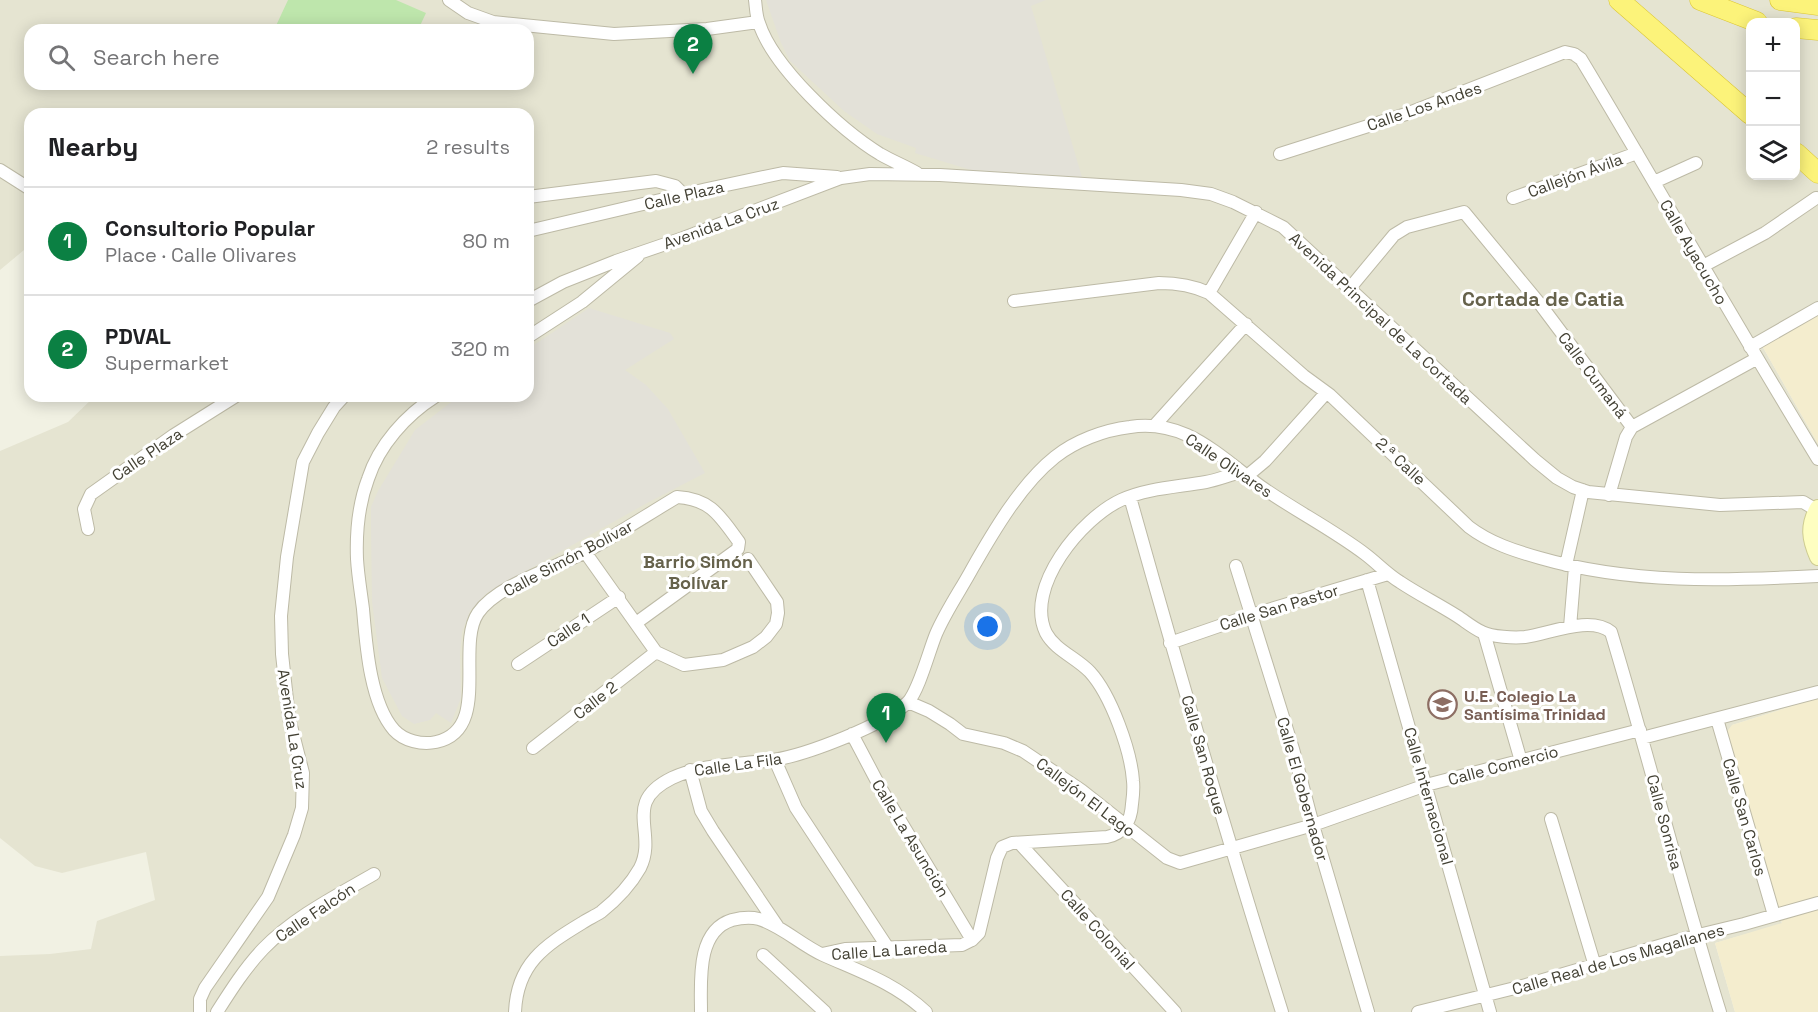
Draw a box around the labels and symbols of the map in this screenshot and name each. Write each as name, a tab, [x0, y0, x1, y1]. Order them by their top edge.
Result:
pin: 2	[674, 25, 712, 74]
street label: Calle Los Andes	[1364, 77, 1484, 136]
street label: Callejón Ávila	[1525, 149, 1626, 202]
street label: Calle Plaza	[642, 176, 726, 215]
street label: Avenida La Cruz	[661, 193, 782, 254]
street label: Calle Ayacucho	[1655, 196, 1732, 309]
street label: Avenida Principal de La Cortada	[1285, 228, 1477, 409]
district label: Cortada de Catia	[1462, 286, 1624, 312]
street label: Calle Cumaná	[1553, 328, 1632, 423]
street label: Calle Plaza	[108, 423, 187, 486]
street label: Calle Olivares	[1181, 429, 1276, 502]
street label: 2.ª Calle	[1371, 433, 1430, 490]
street label: Calle Simón Bolívar	[500, 515, 637, 602]
district label: Barrio Simón Bolívar	[643, 550, 753, 594]
street label: Calle San Pastor	[1217, 579, 1341, 636]
street label: Calle 1	[543, 608, 594, 652]
your location	[973, 612, 1002, 641]
street label: Avenida La Cruz	[273, 667, 312, 791]
street label: Calle 2	[569, 677, 622, 724]
place label: U.E. Colegio La Santísima Trinidad	[1464, 686, 1606, 725]
school or university icon: U.E. Colegio La Santísima Trinidad	[1427, 689, 1459, 721]
street label: Calle San Roque	[1176, 693, 1231, 817]
pin: 1	[866, 694, 906, 743]
street label: Calle El Gobernador	[1272, 715, 1333, 864]
street label: Calle Internacional	[1399, 725, 1458, 867]
street label: Calle Comercio	[1446, 741, 1561, 790]
street label: Calle La Fila	[693, 748, 783, 781]
street label: Callejón El Lago	[1032, 753, 1140, 842]
street label: Calle San Carlos	[1718, 756, 1771, 878]
street label: Calle Sonrisa	[1642, 772, 1687, 872]
street label: Calle La Asunción	[867, 775, 954, 901]
street label: Calle Falcón	[271, 878, 359, 947]
street label: Calle Colonial	[1056, 885, 1139, 974]
street label: Calle Real de Los Magallanes	[1510, 919, 1727, 1000]
street label: Calle La Lareda	[831, 936, 947, 965]

